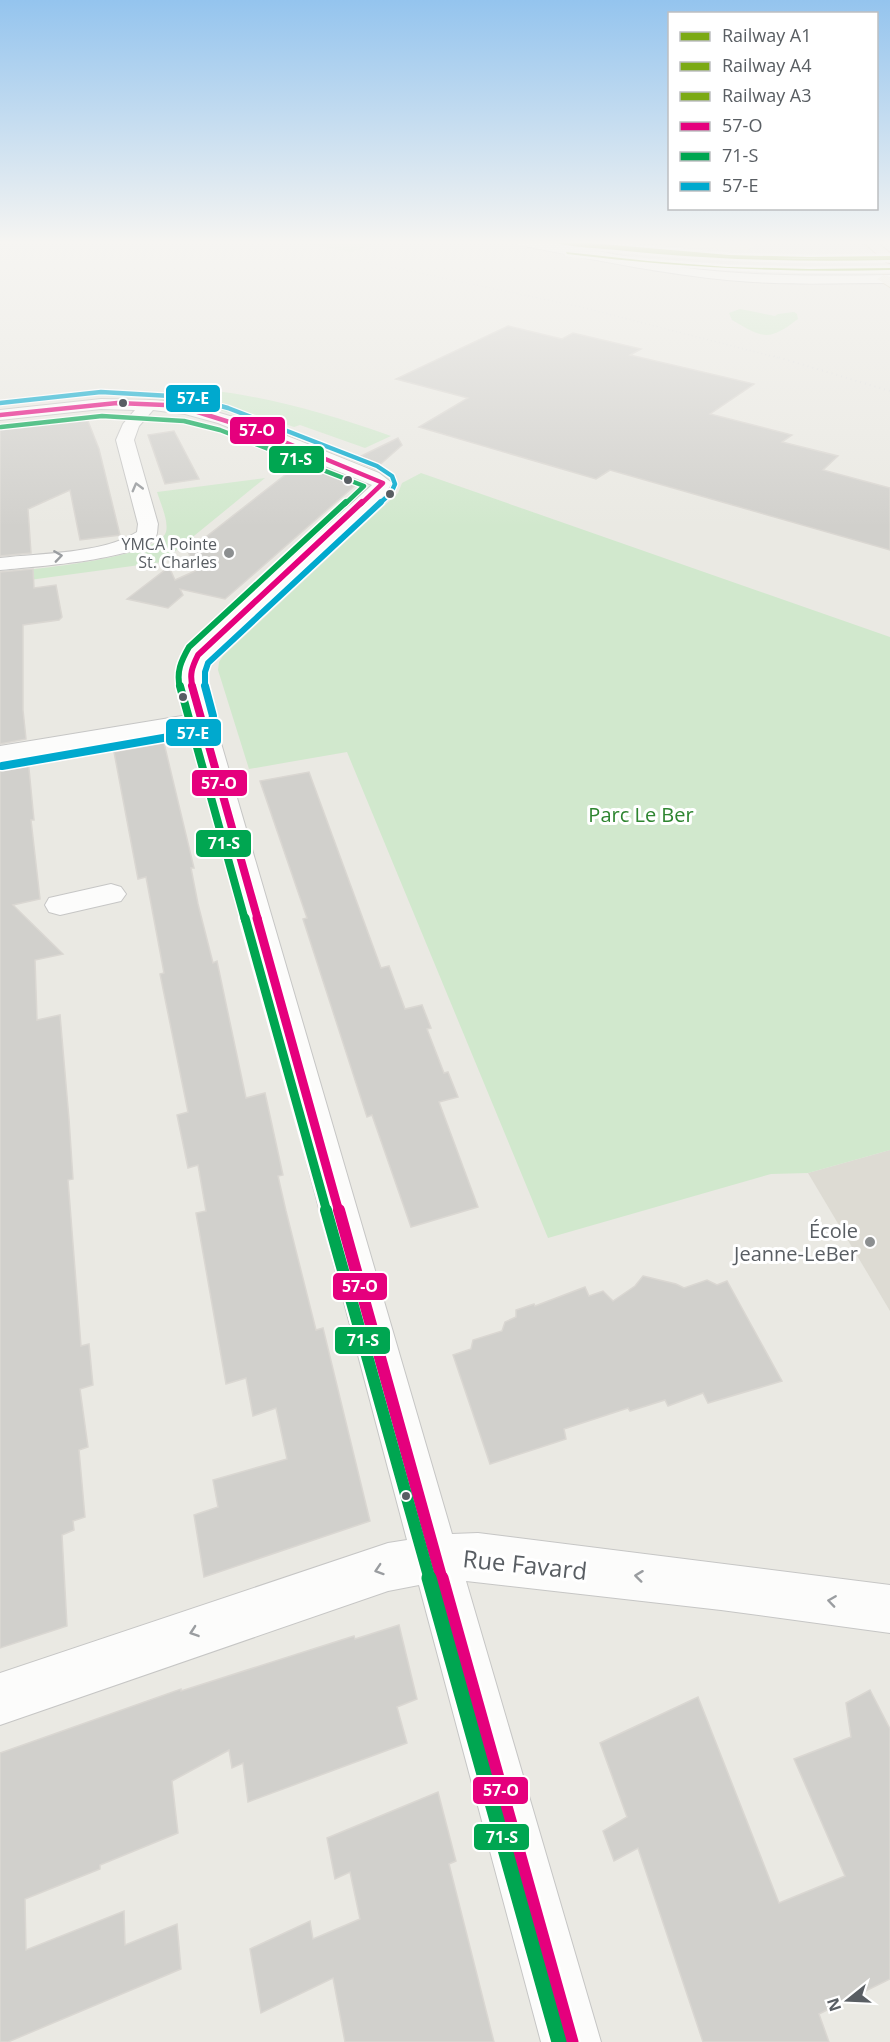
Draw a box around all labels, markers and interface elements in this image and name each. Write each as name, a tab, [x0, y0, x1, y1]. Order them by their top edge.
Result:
legend	[668, 12, 878, 210]
text: Railway A1	[722, 23, 812, 47]
text: Railway A4	[722, 53, 812, 77]
text: Railway A3	[722, 83, 812, 107]
text: 57-O	[722, 113, 762, 137]
text: 71-S	[722, 143, 758, 167]
text: 57-E	[722, 173, 758, 197]
line badge: 57-E	[165, 384, 221, 413]
text: 57-E	[177, 387, 209, 409]
unlabelled marker	[117, 397, 129, 409]
line badge: 57-O	[229, 416, 286, 445]
text: 57-O	[239, 419, 275, 441]
line badge: 71-S	[268, 445, 325, 474]
text: 71-S	[280, 448, 312, 470]
unlabelled marker	[342, 474, 354, 486]
one-way arrow	[132, 482, 145, 492]
unlabelled marker	[384, 488, 396, 500]
place label: YMCA Pointe St. Charles	[122, 533, 217, 573]
marker: YMCA Pointe St. Charles	[222, 546, 236, 560]
one-way arrow	[53, 551, 63, 563]
unlabelled marker	[177, 691, 189, 703]
line badge: 57-E	[165, 718, 222, 747]
text: 57-E	[177, 722, 209, 744]
line badge: 57-O	[191, 769, 248, 797]
text: 57-O	[201, 772, 237, 794]
park label: Parc Le Ber	[588, 801, 694, 828]
line badge: 71-S	[195, 829, 252, 858]
text: 71-S	[208, 832, 240, 854]
place label: École Jeanne-LeBer	[732, 1217, 858, 1267]
marker: École Jeanne-LeBer	[863, 1235, 877, 1249]
line badge: 57-O	[332, 1272, 388, 1301]
text: 57-O	[342, 1275, 378, 1297]
line badge: 71-S	[334, 1326, 391, 1355]
text: 71-S	[347, 1329, 379, 1351]
unlabelled marker	[400, 1490, 412, 1502]
street label: Rue Favard	[461, 1541, 589, 1587]
one-way arrow	[374, 1563, 385, 1575]
one-way arrow	[634, 1571, 643, 1583]
one-way arrow	[827, 1596, 837, 1608]
one-way arrow	[189, 1625, 200, 1638]
line badge: 57-O	[472, 1776, 529, 1805]
text: 57-O	[483, 1779, 519, 1801]
line badge: 71-S	[473, 1823, 530, 1851]
text: 71-S	[486, 1826, 518, 1848]
north arrow	[818, 1970, 878, 2030]
text: N	[821, 1995, 846, 2014]

